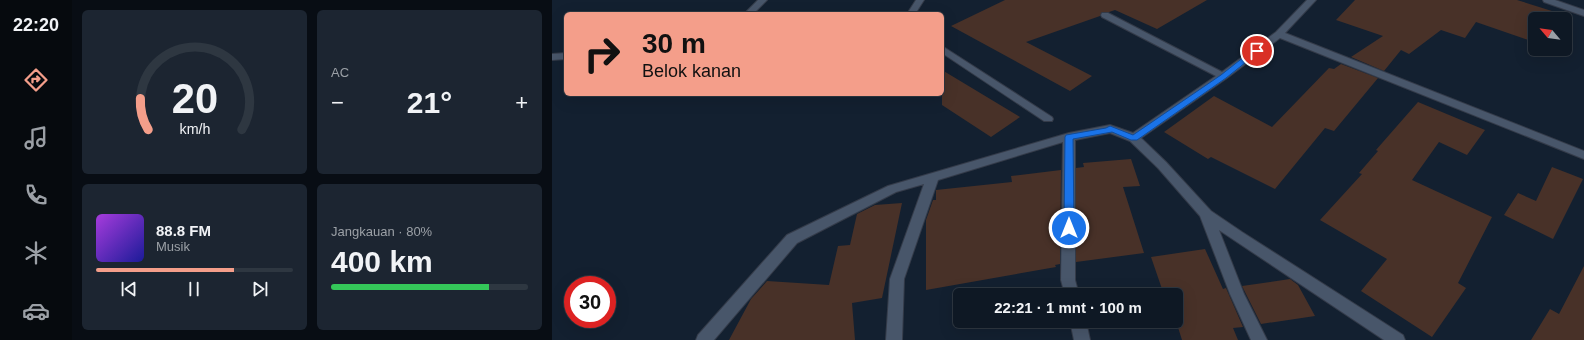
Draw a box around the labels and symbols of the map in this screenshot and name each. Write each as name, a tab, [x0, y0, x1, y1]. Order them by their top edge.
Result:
north arrow	[1528, 12, 1572, 56]
pin	[1240, 34, 1274, 68]
position arrow	[1048, 207, 1090, 249]
speed limit sign: 30	[564, 276, 616, 328]

